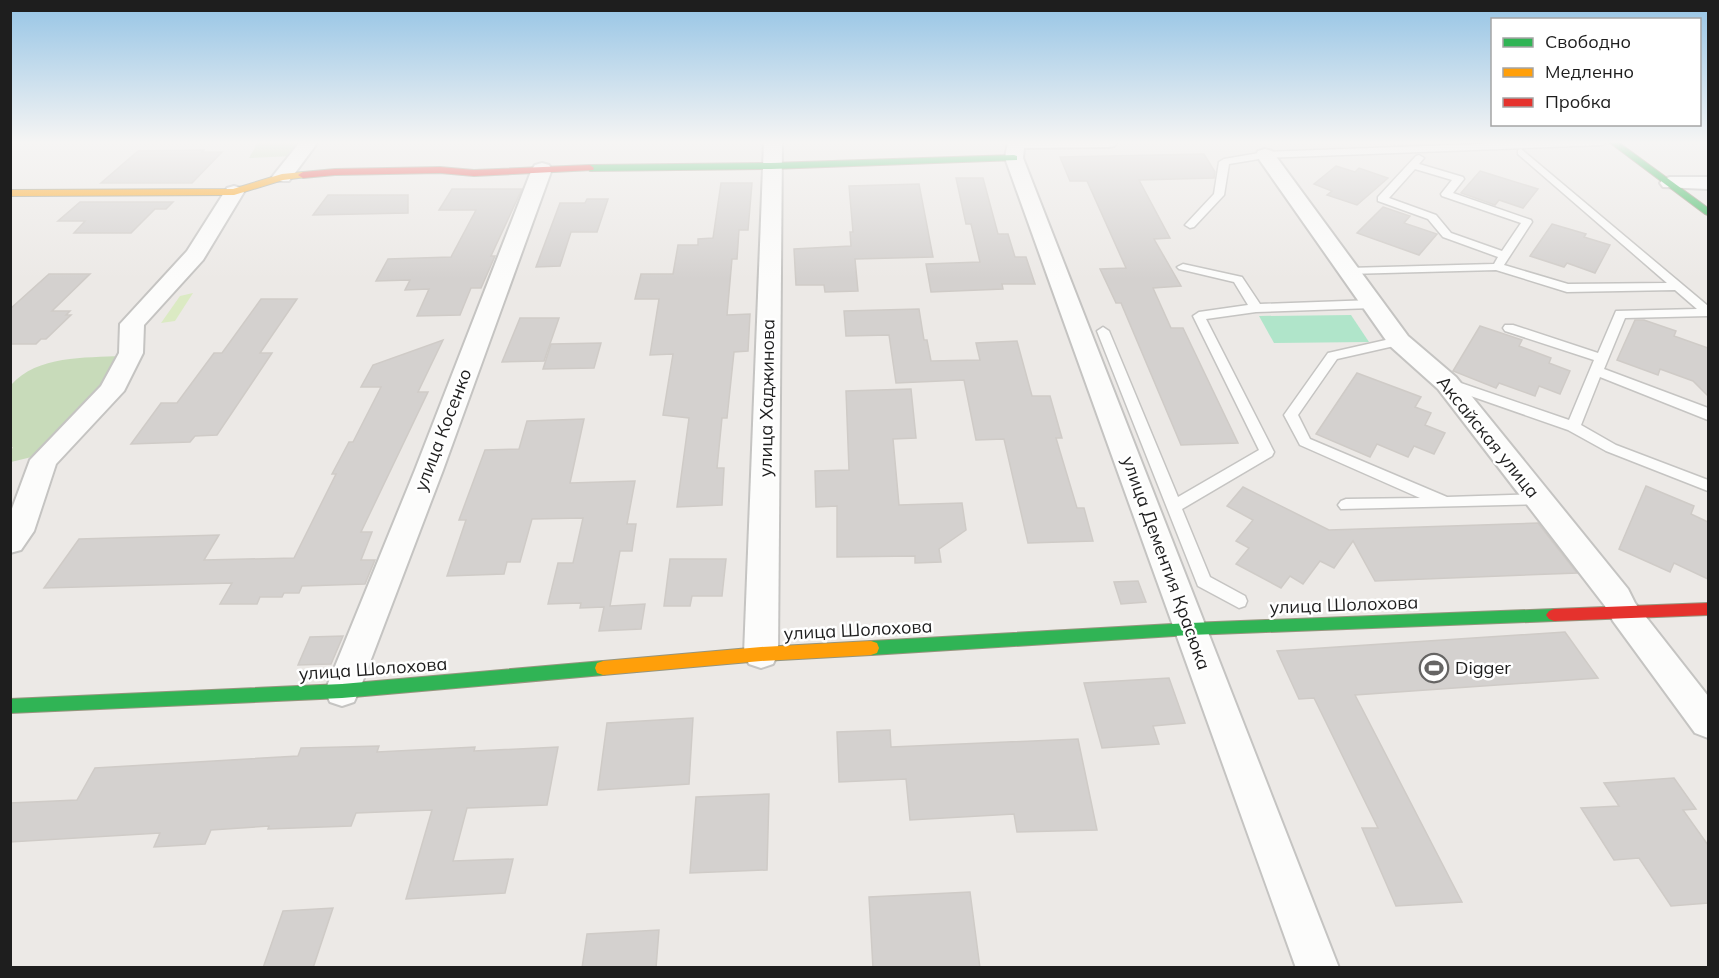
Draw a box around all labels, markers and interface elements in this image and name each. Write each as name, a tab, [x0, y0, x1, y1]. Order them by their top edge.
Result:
legend	[1491, 18, 1701, 126]
text: Свободно	[1545, 30, 1631, 53]
text: Медленно	[1545, 60, 1634, 83]
text: Пробка	[1545, 90, 1611, 113]
street label: улица Хаджинова	[754, 319, 779, 477]
street label: улица Косенко	[409, 365, 476, 494]
street label: Аксайская улица	[1432, 371, 1545, 502]
street label: улица Дементия Красюка	[1117, 453, 1216, 673]
street label: улица Шолохова	[1269, 590, 1419, 619]
street label: улица Шолохова	[783, 614, 933, 645]
street label: улица Шолохова	[298, 652, 448, 685]
sports icon: Digger	[1418, 652, 1450, 684]
place label: Digger	[1455, 656, 1511, 679]

